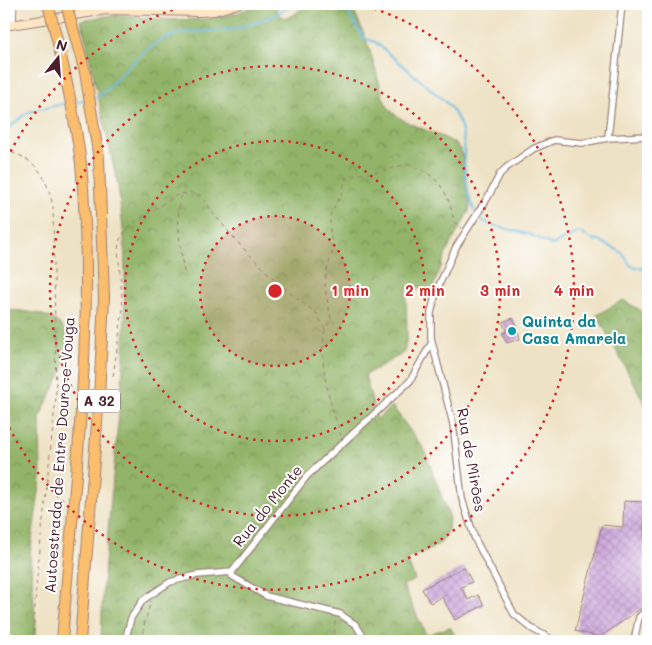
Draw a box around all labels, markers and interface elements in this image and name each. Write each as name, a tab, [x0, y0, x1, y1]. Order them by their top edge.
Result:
north arrow	[32, 32, 82, 82]
text: N	[54, 34, 70, 56]
text: 1 min	[331, 280, 369, 300]
text: 2 min	[405, 280, 445, 300]
text: 3 min	[480, 280, 520, 300]
text: 4 min	[554, 280, 594, 300]
centre of rings	[266, 282, 284, 300]
place label: Quinta da Casa Amarela	[522, 311, 626, 348]
street label: Autoestrada de Entre Douro-e-Vouga	[39, 316, 79, 594]
marker: Quinta da Casa Amarela	[506, 325, 518, 337]
road number: A 32	[78, 390, 120, 412]
street label: Rua de Mirões	[453, 406, 491, 513]
street label: Rua do Monte	[228, 460, 307, 551]

